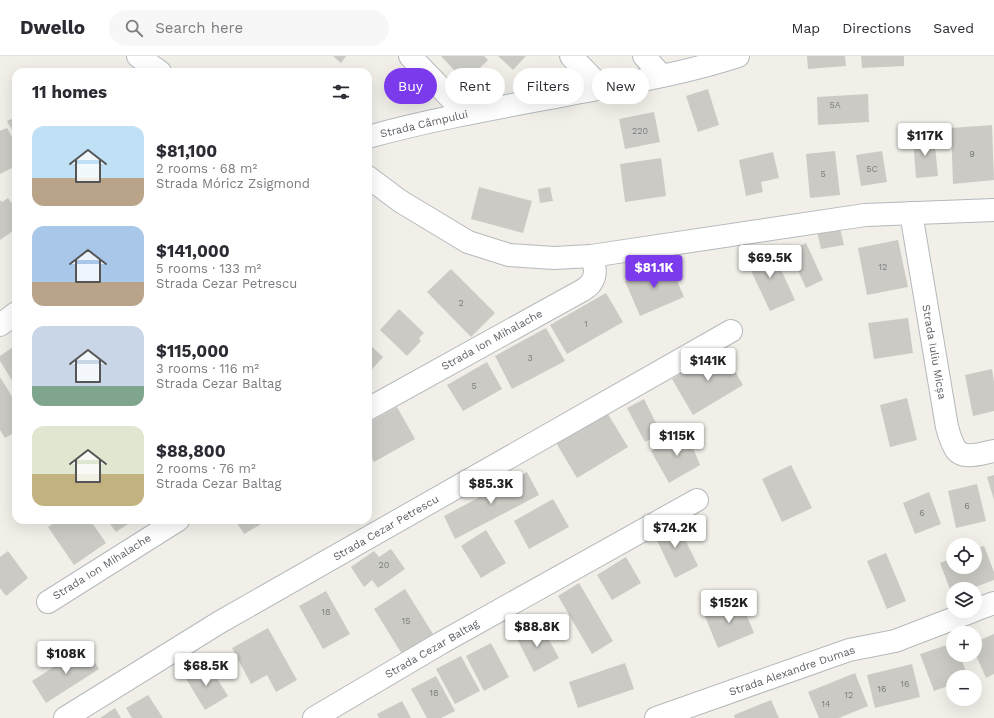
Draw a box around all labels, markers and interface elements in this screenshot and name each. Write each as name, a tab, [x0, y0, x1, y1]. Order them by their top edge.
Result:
search box	[109, 10, 389, 46]
text: Dwello	[20, 16, 85, 39]
icon: search	[123, 17, 145, 39]
text: Search here	[155, 19, 243, 37]
text: Map	[792, 20, 820, 36]
text: Directions	[842, 20, 911, 36]
text: Saved	[933, 20, 974, 36]
chip: Buy	[384, 68, 437, 104]
chip: Rent	[445, 68, 505, 104]
chip: Filters	[513, 68, 584, 104]
chip: New	[592, 68, 649, 104]
icon: filters	[330, 81, 352, 103]
text: 11 homes	[32, 82, 107, 102]
house number: 5A	[829, 100, 841, 110]
street label: Strada Câmpului	[379, 108, 469, 140]
pin: $117K	[897, 123, 953, 157]
house number: 220	[632, 126, 648, 136]
text: $117K	[907, 128, 943, 143]
text: $81,100	[156, 141, 217, 161]
icon: home	[64, 142, 112, 190]
house number: 9	[969, 149, 975, 159]
text: 2 rooms · 68 m²	[156, 161, 257, 176]
house number: 5C	[866, 164, 878, 174]
house number: 5	[820, 169, 826, 179]
text: Strada Móricz Zsigmond	[156, 176, 310, 191]
text: $141,000	[156, 241, 230, 261]
icon: home	[64, 242, 112, 290]
pin: $69.5K	[737, 245, 803, 279]
text: $69.5K	[748, 250, 792, 265]
pin: $81.1K	[621, 255, 687, 289]
text: $81.1K	[634, 260, 674, 275]
text: 5 rooms · 133 m²	[156, 261, 261, 276]
house number: 12	[879, 262, 887, 272]
text: Strada Cezar Petrescu	[156, 276, 297, 291]
house number: 2	[458, 298, 464, 308]
street label: Strada Iuliu Micșa	[919, 304, 949, 400]
street label: Strada Ion Mihalache	[439, 307, 545, 373]
house number: 1	[584, 319, 588, 329]
text: $115,000	[156, 341, 229, 361]
icon: home	[64, 342, 112, 390]
pin: $141K	[680, 348, 736, 382]
house number: 3	[527, 353, 533, 363]
text: $141K	[690, 353, 726, 368]
text: 3 rooms · 116 m²	[156, 361, 259, 376]
text: Strada Cezar Baltag	[156, 376, 281, 391]
house number: 5	[471, 381, 477, 391]
pin: $115K	[649, 423, 705, 457]
text: $115K	[659, 428, 695, 443]
text: $88,800	[156, 441, 226, 461]
icon: home	[64, 442, 112, 490]
text: 2 rooms · 76 m²	[156, 461, 256, 476]
pin: $85.3K	[458, 471, 524, 505]
text: Strada Cezar Baltag	[156, 476, 281, 491]
text: $85.3K	[469, 476, 513, 491]
street label: Strada Cezar Petrescu	[331, 492, 441, 564]
house number: 6	[964, 501, 970, 511]
house number: 6	[919, 508, 925, 518]
pin: $74.2K	[642, 515, 708, 549]
text: $74.2K	[653, 520, 697, 535]
street label: Strada Ion Mihalache	[50, 531, 154, 603]
map controls	[946, 538, 982, 706]
button: locate	[946, 538, 982, 574]
house number: 20	[379, 560, 390, 570]
button: layers	[946, 582, 982, 618]
pin: $152K	[701, 590, 757, 624]
text: $152K	[710, 595, 748, 610]
house number: 18	[321, 607, 331, 617]
pin: $88.8K	[504, 614, 570, 648]
house number: 15	[402, 616, 410, 626]
street label: Strada Cezar Baltag	[383, 617, 481, 681]
text: $88.8K	[514, 619, 560, 634]
button: +	[946, 626, 982, 662]
pin: $108K	[38, 641, 94, 675]
street label: Strada Alexandre Dumas	[727, 643, 857, 699]
text: $108K	[46, 646, 86, 661]
pin: $68.5K	[173, 653, 239, 687]
text: $68.5K	[184, 658, 228, 673]
button: −	[946, 670, 982, 706]
house number: 16	[901, 679, 909, 689]
house number: 16	[878, 684, 886, 694]
house number: 18	[429, 688, 439, 698]
house number: 12	[845, 690, 853, 700]
house number: 14	[821, 699, 831, 709]

